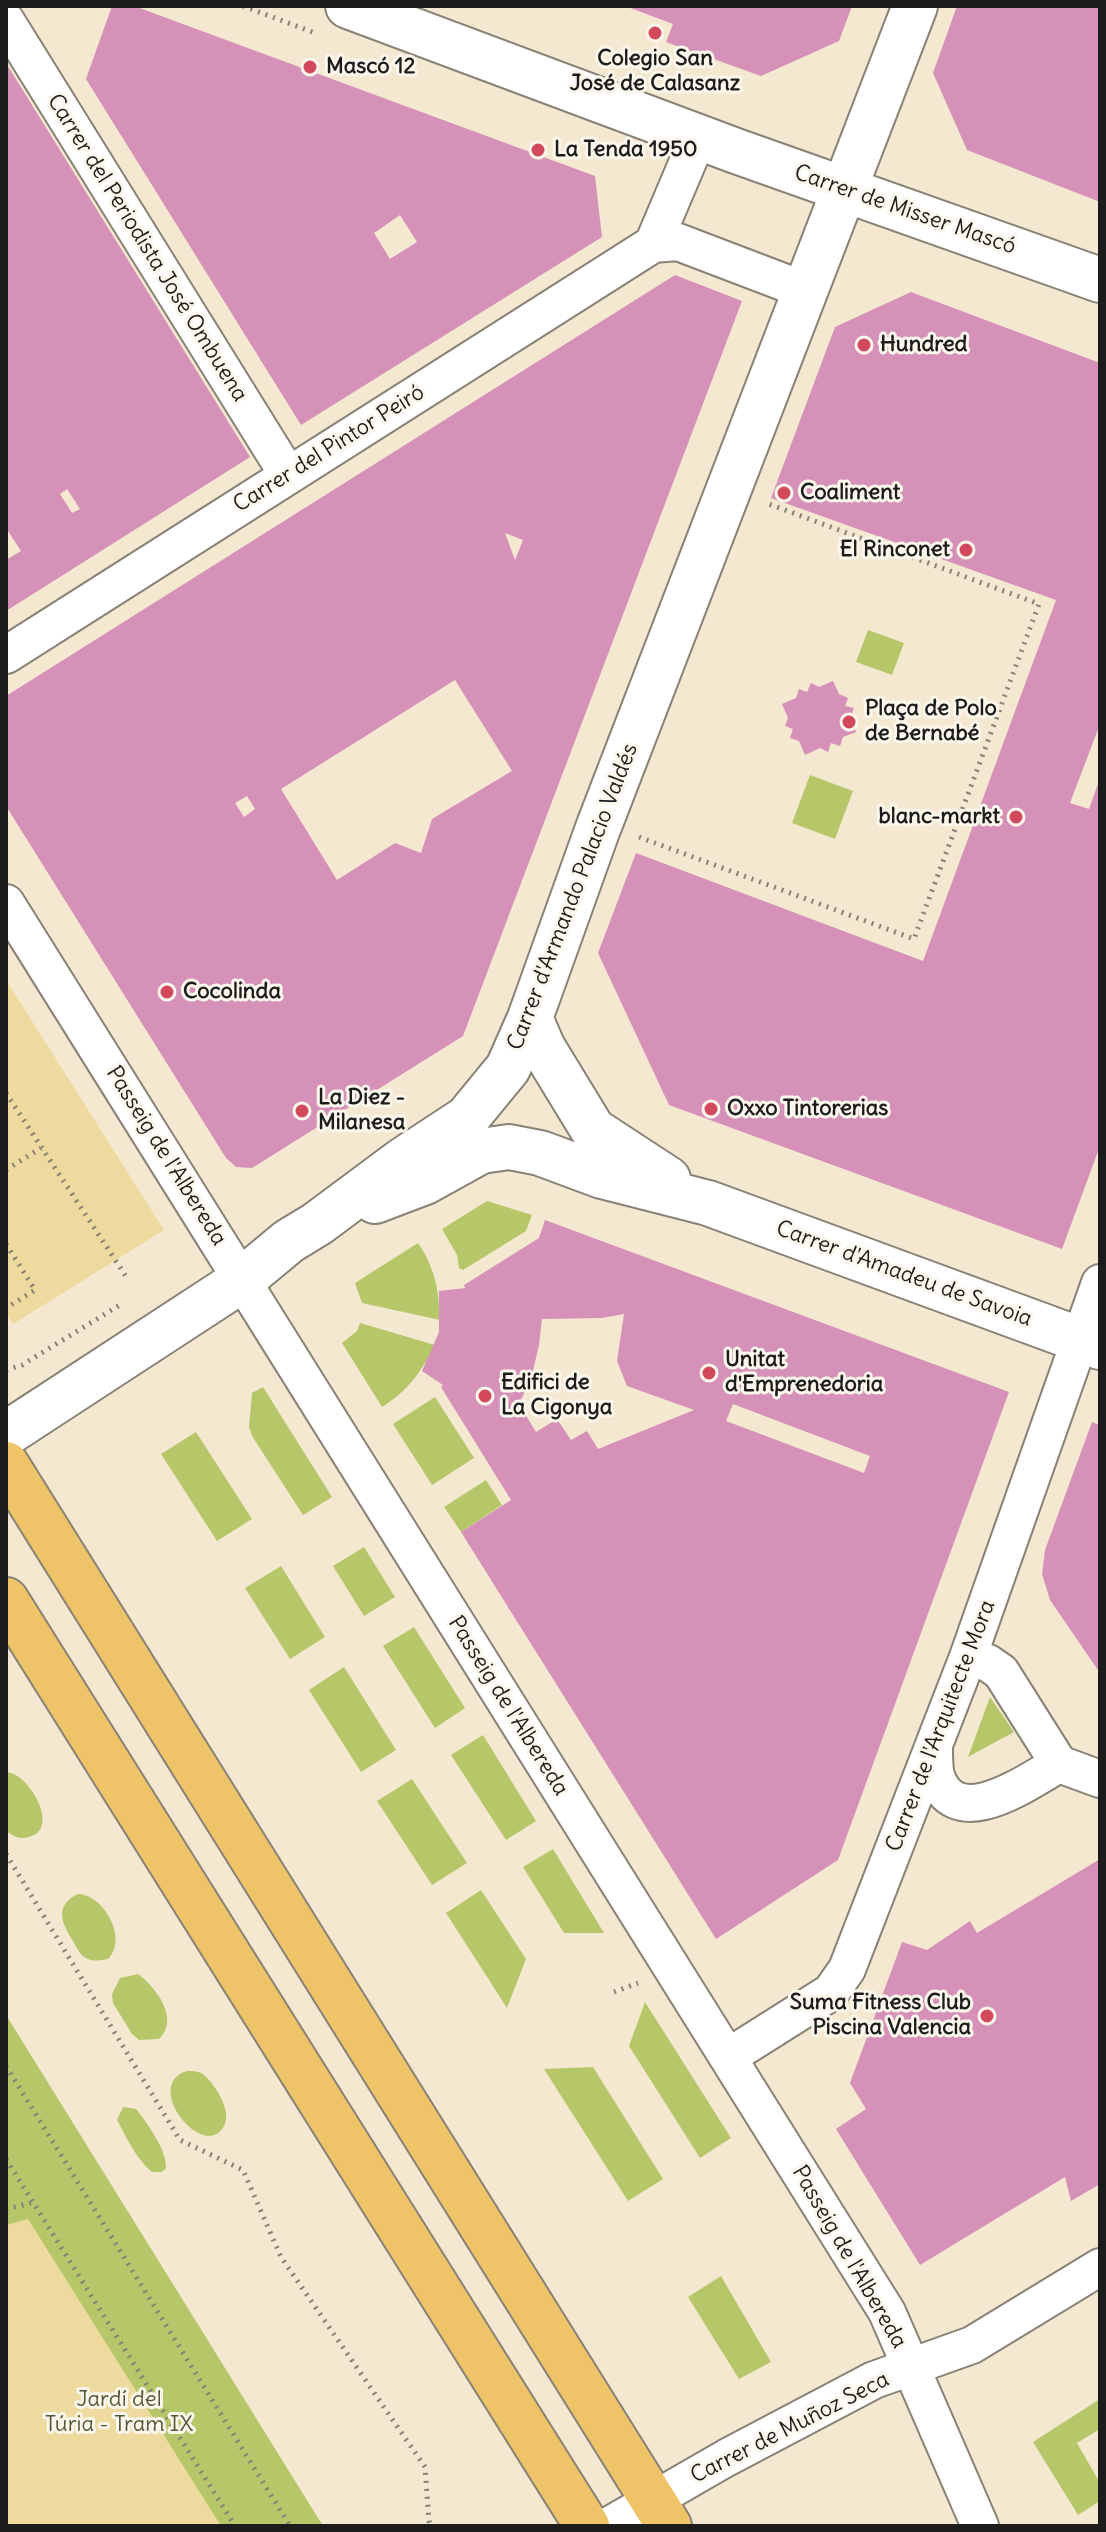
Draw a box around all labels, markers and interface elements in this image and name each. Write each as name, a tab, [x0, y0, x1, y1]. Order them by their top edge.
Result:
marker: Colegio San José de Calasanz	[646, 24, 664, 42]
place label: Colegio San José de Calasanz	[570, 46, 740, 98]
place label: Mascó 12	[326, 54, 416, 80]
marker: Mascó 12	[301, 58, 319, 76]
street label: Carrer del Periodista José Ombuena	[41, 89, 253, 407]
place label: La Tenda 1950	[554, 137, 697, 163]
marker: La Tenda 1950	[529, 141, 547, 159]
street label: Carrer de Misser Mascó	[791, 160, 1019, 260]
place label: Hundred	[880, 332, 967, 358]
marker: Hundred	[855, 336, 873, 354]
street label: Carrer del Pintor Peiró	[229, 379, 429, 519]
place label: Coaliment	[800, 480, 900, 506]
marker: Coaliment	[775, 484, 793, 502]
place label: El Rinconet	[840, 537, 950, 563]
marker: El Rinconet	[957, 541, 975, 559]
place label: Plaça de Polo de Bernabé	[865, 696, 997, 748]
marker: Plaça de Polo de Bernabé	[840, 713, 858, 731]
street label: Carrer d'Armando Palacio Valdés	[502, 740, 644, 1054]
place label: blanc-markt	[879, 804, 1000, 830]
marker: blanc-markt	[1007, 808, 1025, 826]
place label: Cocolinda	[183, 979, 281, 1005]
marker: Cocolinda	[158, 983, 176, 1001]
street label: Passeig de l'Albereda	[100, 1061, 232, 1251]
place label: La Diez - Milanesa	[318, 1085, 405, 1136]
place label: Oxxo Tintorerias	[727, 1096, 888, 1122]
marker: Oxxo Tintorerias	[702, 1100, 720, 1118]
marker: La Diez - Milanesa	[293, 1102, 311, 1120]
street label: Carrer d'Amadeu de Savoia	[772, 1215, 1036, 1333]
place label: Unitat d'Emprenedoria	[725, 1347, 883, 1398]
marker: Unitat d'Emprenedoria	[700, 1364, 718, 1382]
place label: Edifici de La Cigonya	[501, 1370, 612, 1422]
marker: Edifici de La Cigonya	[476, 1387, 494, 1405]
street label: Carrer de l'Arquitecte Mora	[881, 1597, 1001, 1855]
street label: Passeig de l'Albereda	[442, 1611, 574, 1801]
place label: Suma Fitness Club Piscina Valencia	[790, 1990, 971, 2042]
marker: Suma Fitness Club Piscina Valencia	[978, 2007, 996, 2025]
street label: Passeig de l'Albereda	[786, 2161, 912, 2353]
street label: Carrer de Muñoz Seca	[686, 2367, 894, 2489]
park label: Jardí del Túria - Tram IX	[45, 2387, 193, 2438]

